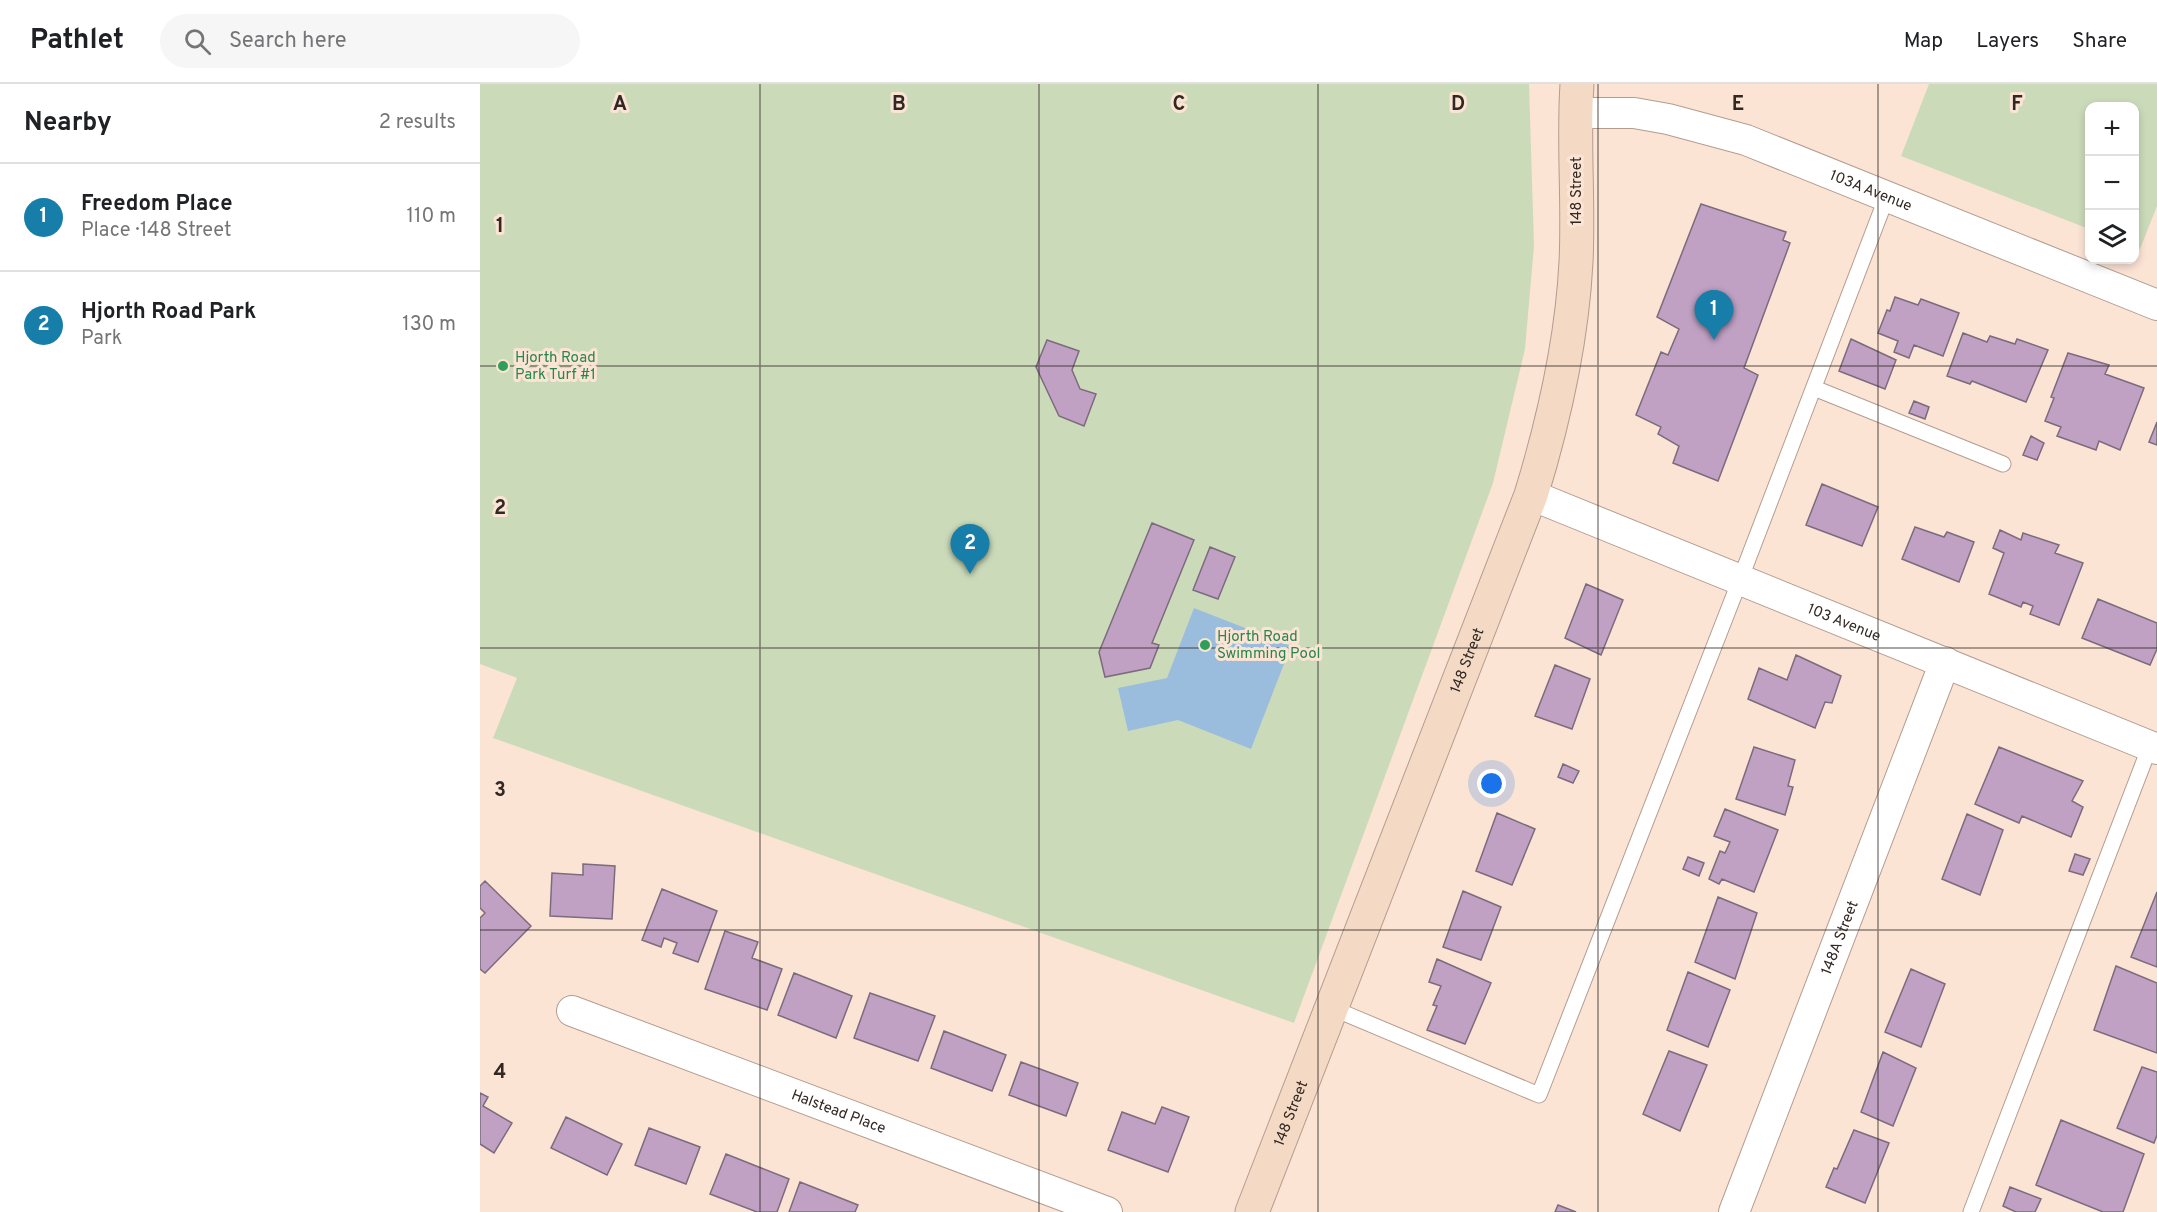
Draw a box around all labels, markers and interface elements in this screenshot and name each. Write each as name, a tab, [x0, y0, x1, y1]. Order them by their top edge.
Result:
search box	[160, 14, 580, 68]
text: Pathlet	[30, 23, 124, 59]
icon: search	[181, 25, 214, 58]
text: Search here	[229, 28, 347, 55]
text: Map	[1904, 28, 1943, 55]
text: Layers	[1976, 28, 2039, 55]
text: Share	[2072, 28, 2127, 55]
text: A	[613, 92, 627, 118]
text: B	[892, 92, 906, 118]
text: C	[1173, 92, 1185, 118]
text: D	[1451, 92, 1465, 118]
text: E	[1732, 92, 1744, 118]
text: F	[2011, 92, 2023, 118]
map controls	[2085, 102, 2139, 264]
button: +	[2085, 102, 2139, 156]
text: Nearby	[24, 107, 112, 140]
text: 2 results	[379, 110, 456, 136]
button: −	[2085, 156, 2139, 210]
street label: 148 Street	[1568, 157, 1587, 225]
street label: 103A Avenue	[1827, 167, 1914, 217]
text: Freedom Place	[81, 191, 232, 218]
text: 1	[40, 204, 48, 230]
text: 110 m	[407, 204, 456, 230]
button: layers	[2085, 210, 2139, 264]
text: 1	[496, 214, 504, 240]
text: Place · 148 Street	[81, 218, 231, 244]
pin: 1	[1694, 290, 1734, 340]
text: Hjorth Road Park	[81, 299, 256, 326]
text: 2	[37, 312, 50, 338]
text: 130 m	[402, 312, 456, 338]
text: Park	[81, 326, 122, 352]
place label: Hjorth Road Park Turf #1	[515, 349, 596, 385]
marker: Hjorth Road Park Turf #1	[496, 359, 510, 373]
text: 2	[494, 496, 506, 522]
pin: 2	[950, 524, 990, 574]
street label: 103 Avenue	[1804, 600, 1883, 647]
street label: 148 Street	[1447, 625, 1489, 696]
place label: Hjorth Road Swimming Pool	[1217, 628, 1320, 664]
marker: Hjorth Road Swimming Pool	[1198, 638, 1212, 652]
your location	[1477, 769, 1506, 798]
text: 3	[494, 778, 506, 804]
street label: 148A Street	[1818, 898, 1864, 978]
text: 4	[494, 1060, 506, 1086]
street label: 148 Street	[1271, 1078, 1313, 1149]
street label: Halstead Place	[788, 1086, 888, 1139]

